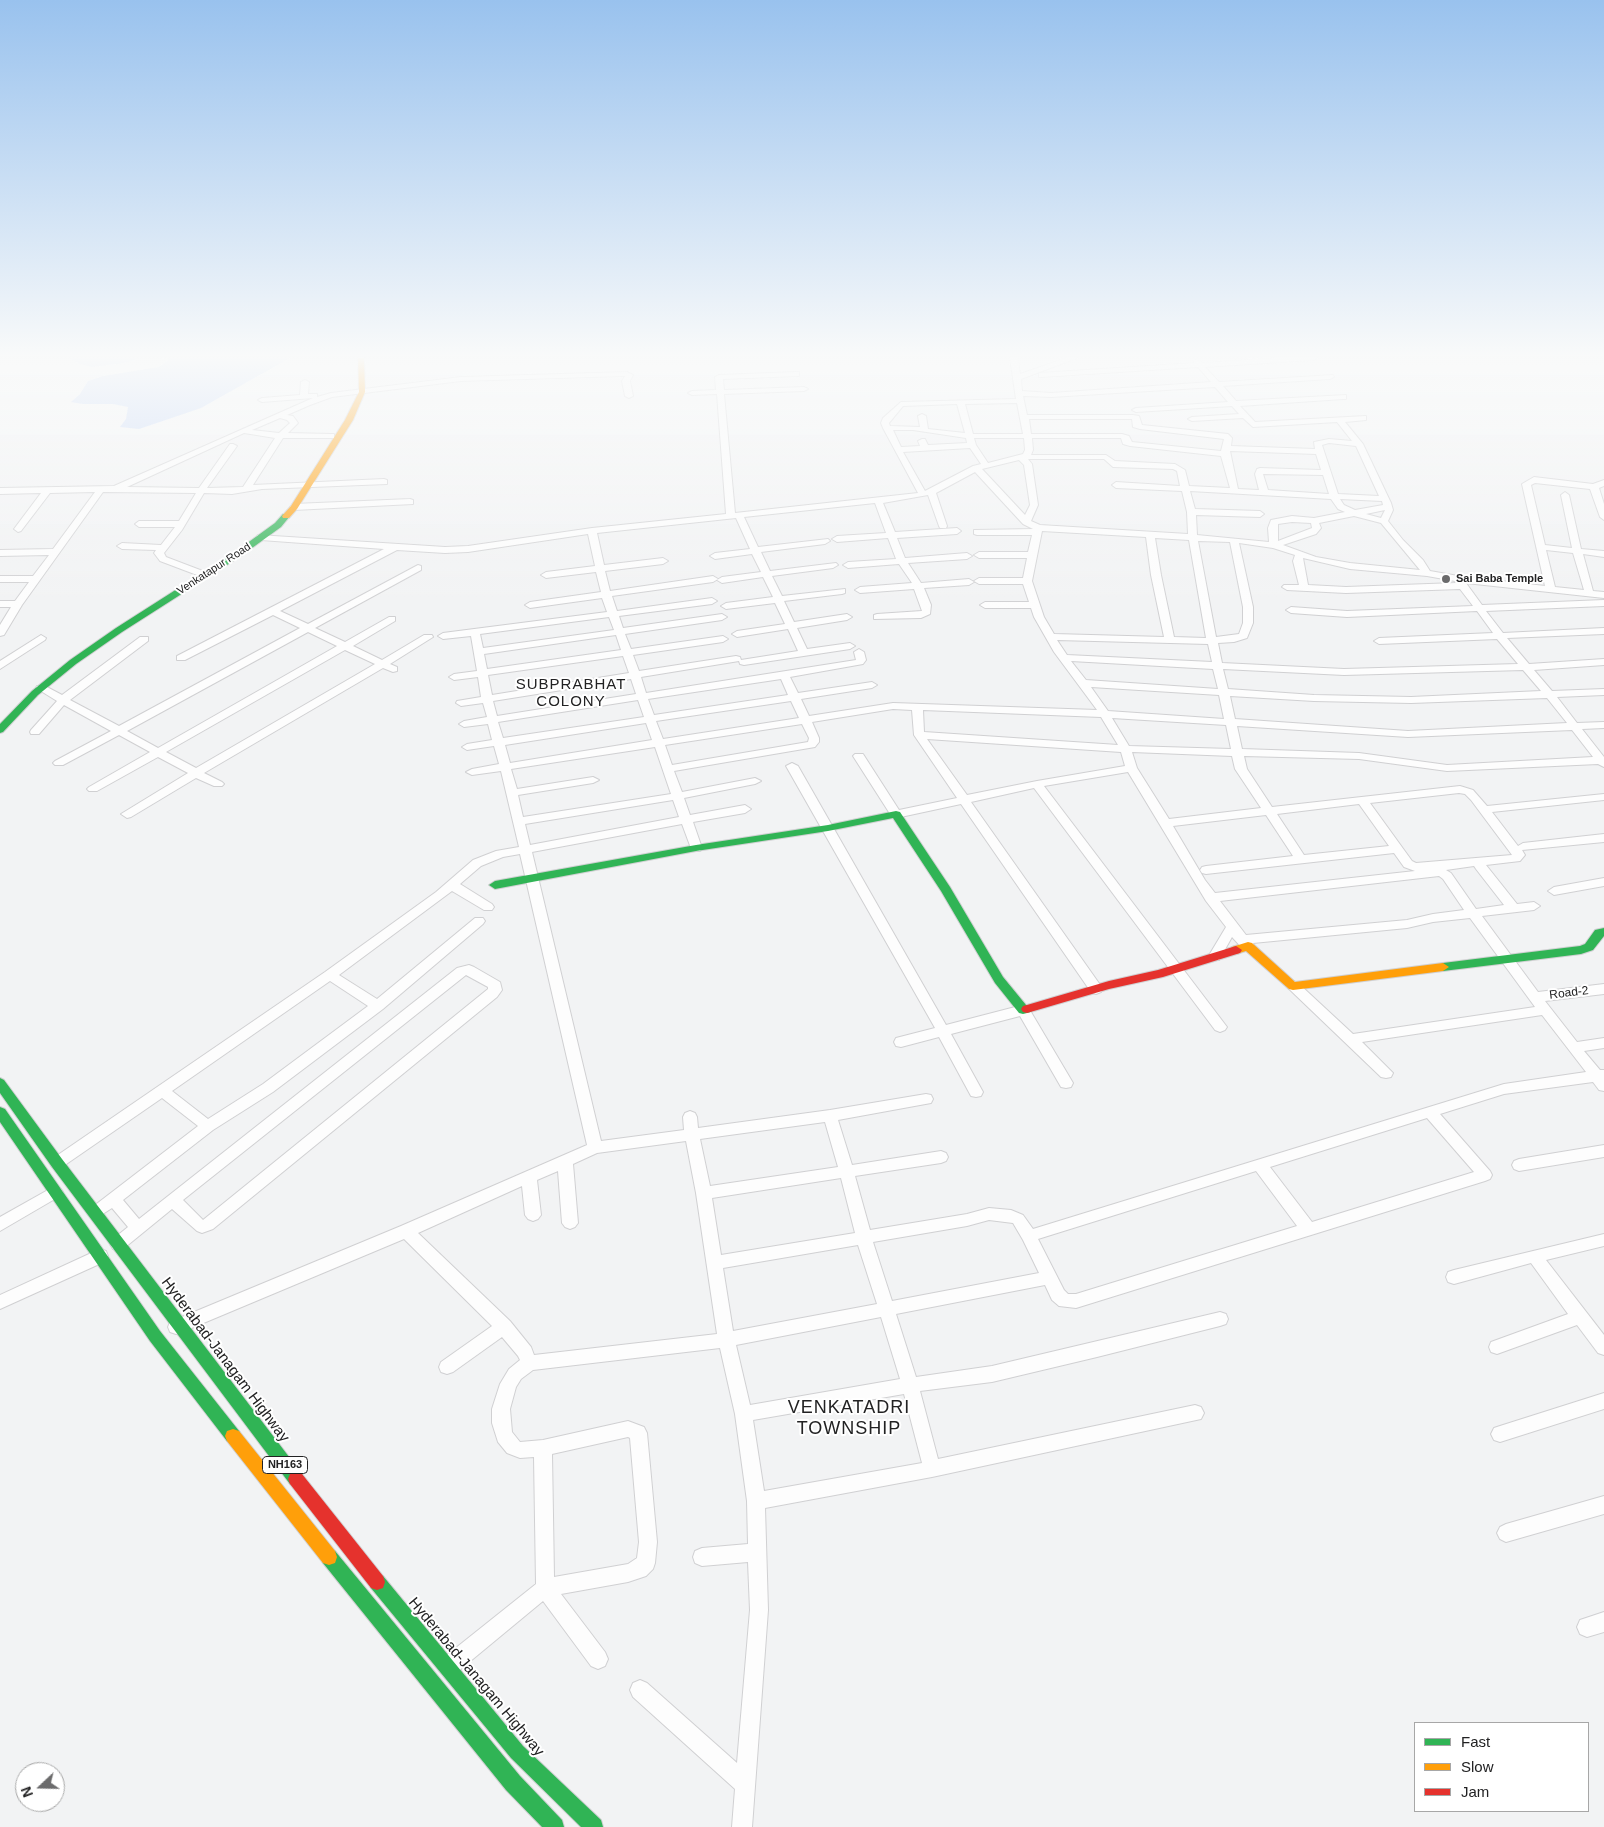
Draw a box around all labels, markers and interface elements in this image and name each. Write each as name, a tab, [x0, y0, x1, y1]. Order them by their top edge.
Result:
street label: Venkatapur Road	[175, 540, 253, 598]
place label: Sai Baba Temple	[1456, 572, 1543, 586]
marker: Sai Baba Temple	[1440, 573, 1452, 585]
district label: SUBPRABHAT COLONY	[514, 676, 628, 711]
street label: Road-2	[1549, 983, 1589, 1003]
street label: Hyderabad-Janagam Highway	[157, 1274, 293, 1446]
district label: VENKATADRI TOWNSHIP	[787, 1397, 911, 1440]
road number: NH163	[262, 1456, 308, 1474]
street label: Hyderabad-Janagam Highway	[404, 1594, 548, 1760]
legend	[1414, 1722, 1589, 1812]
text: Fast	[1461, 1733, 1490, 1750]
text: Slow	[1461, 1758, 1494, 1775]
north arrow	[15, 1762, 65, 1812]
text: Jam	[1461, 1783, 1489, 1800]
text: N	[18, 1784, 36, 1800]

